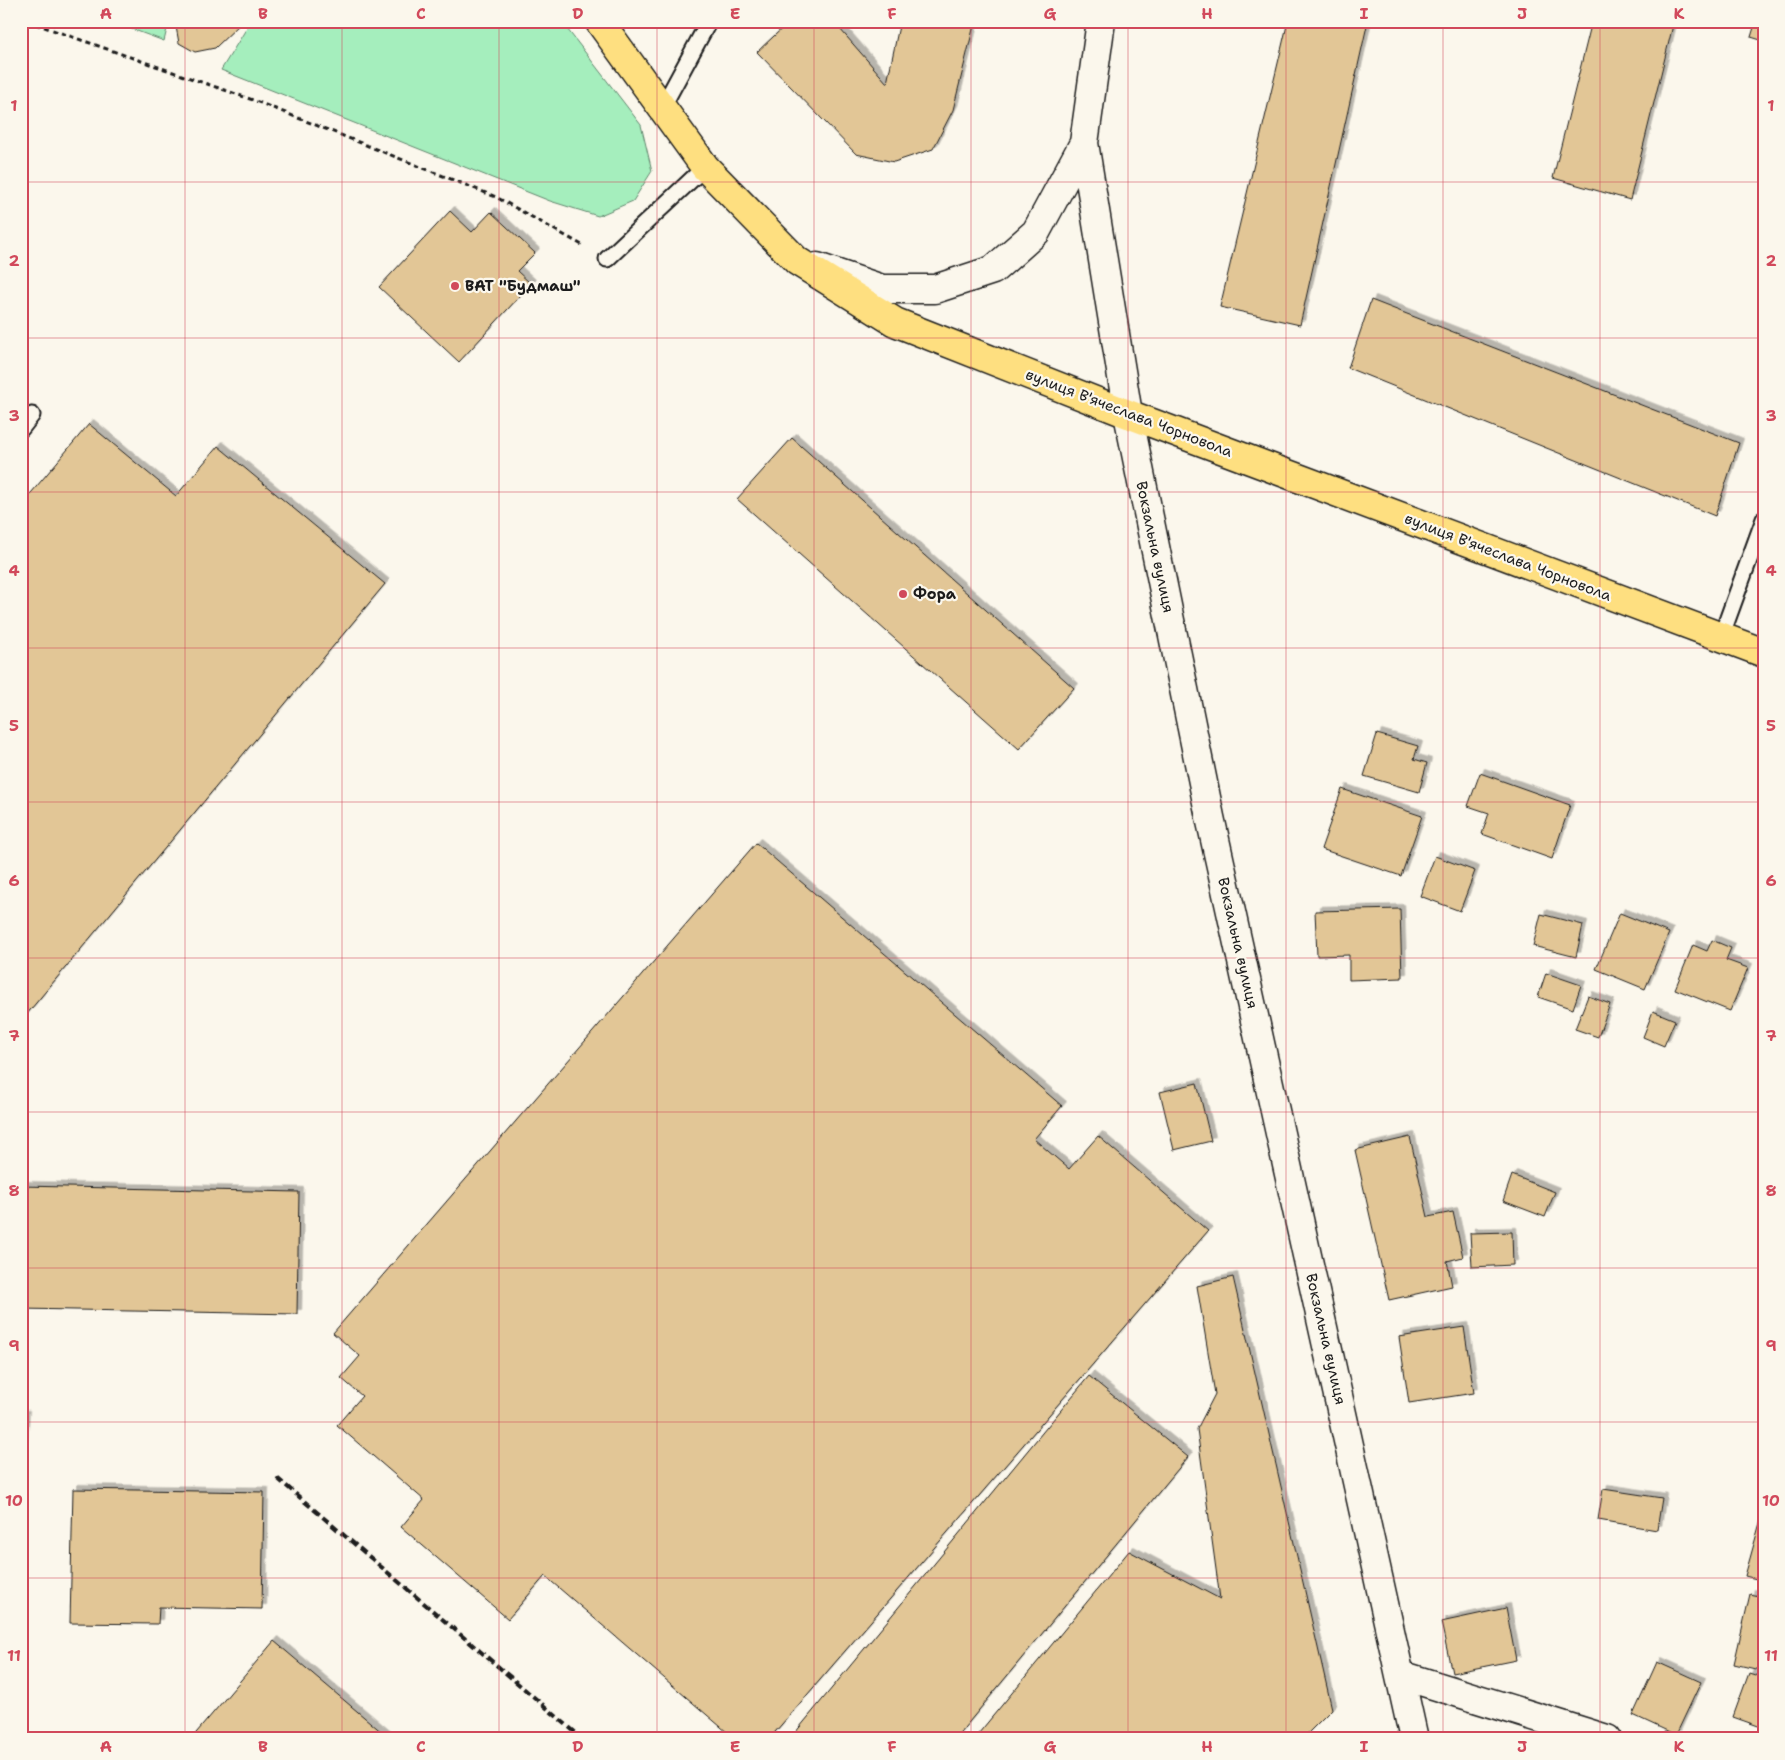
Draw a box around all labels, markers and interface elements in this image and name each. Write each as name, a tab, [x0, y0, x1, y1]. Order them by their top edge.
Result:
text: A	[100, 3, 112, 24]
text: B	[258, 3, 268, 24]
text: C	[416, 3, 426, 24]
text: D	[572, 3, 584, 24]
text: E	[730, 3, 740, 24]
text: F	[887, 3, 897, 24]
text: G	[1044, 3, 1057, 24]
text: H	[1201, 3, 1213, 24]
text: I	[1360, 3, 1369, 24]
text: J	[1517, 3, 1527, 24]
text: K	[1674, 3, 1685, 24]
text: 1	[10, 95, 18, 116]
text: 1	[1767, 95, 1775, 116]
text: 2	[8, 250, 20, 271]
text: 2	[1765, 250, 1777, 271]
place label: ВАТ "Будмаш"	[465, 276, 581, 296]
marker: ВАТ "Будмаш"	[449, 280, 461, 292]
street label: вулиця В'ячеслава Чорновола	[1023, 364, 1236, 462]
text: 3	[8, 405, 20, 426]
text: 3	[1765, 405, 1777, 426]
street label: Вокзальна вулиця	[1131, 479, 1179, 615]
street label: вулиця В'ячеслава Чорновола	[1402, 508, 1615, 606]
text: 4	[8, 560, 20, 581]
text: 4	[1765, 560, 1777, 581]
place label: Фора	[913, 584, 957, 604]
marker: Фора	[897, 588, 909, 600]
text: 5	[9, 715, 19, 736]
text: 5	[1766, 715, 1776, 736]
text: 6	[8, 870, 20, 891]
text: 6	[1765, 870, 1777, 891]
street label: Вокзальна вулиця	[1213, 875, 1263, 1011]
text: 7	[8, 1025, 20, 1046]
text: 7	[1765, 1025, 1777, 1046]
text: 8	[8, 1180, 20, 1201]
text: 8	[1765, 1180, 1777, 1201]
street label: Вокзальна вулиця	[1301, 1271, 1351, 1407]
text: 9	[8, 1335, 20, 1356]
text: 9	[1765, 1335, 1777, 1356]
text: 10	[5, 1490, 23, 1511]
text: 10	[1762, 1490, 1780, 1511]
text: 11	[7, 1645, 21, 1666]
text: 11	[1764, 1645, 1778, 1666]
text: A	[100, 1736, 112, 1757]
text: B	[258, 1736, 268, 1757]
text: C	[416, 1736, 426, 1757]
text: D	[572, 1736, 584, 1757]
text: E	[730, 1736, 740, 1757]
text: F	[887, 1736, 897, 1757]
text: G	[1044, 1736, 1057, 1757]
text: H	[1201, 1736, 1213, 1757]
text: I	[1360, 1736, 1369, 1757]
text: J	[1517, 1736, 1527, 1757]
text: K	[1674, 1736, 1685, 1757]

